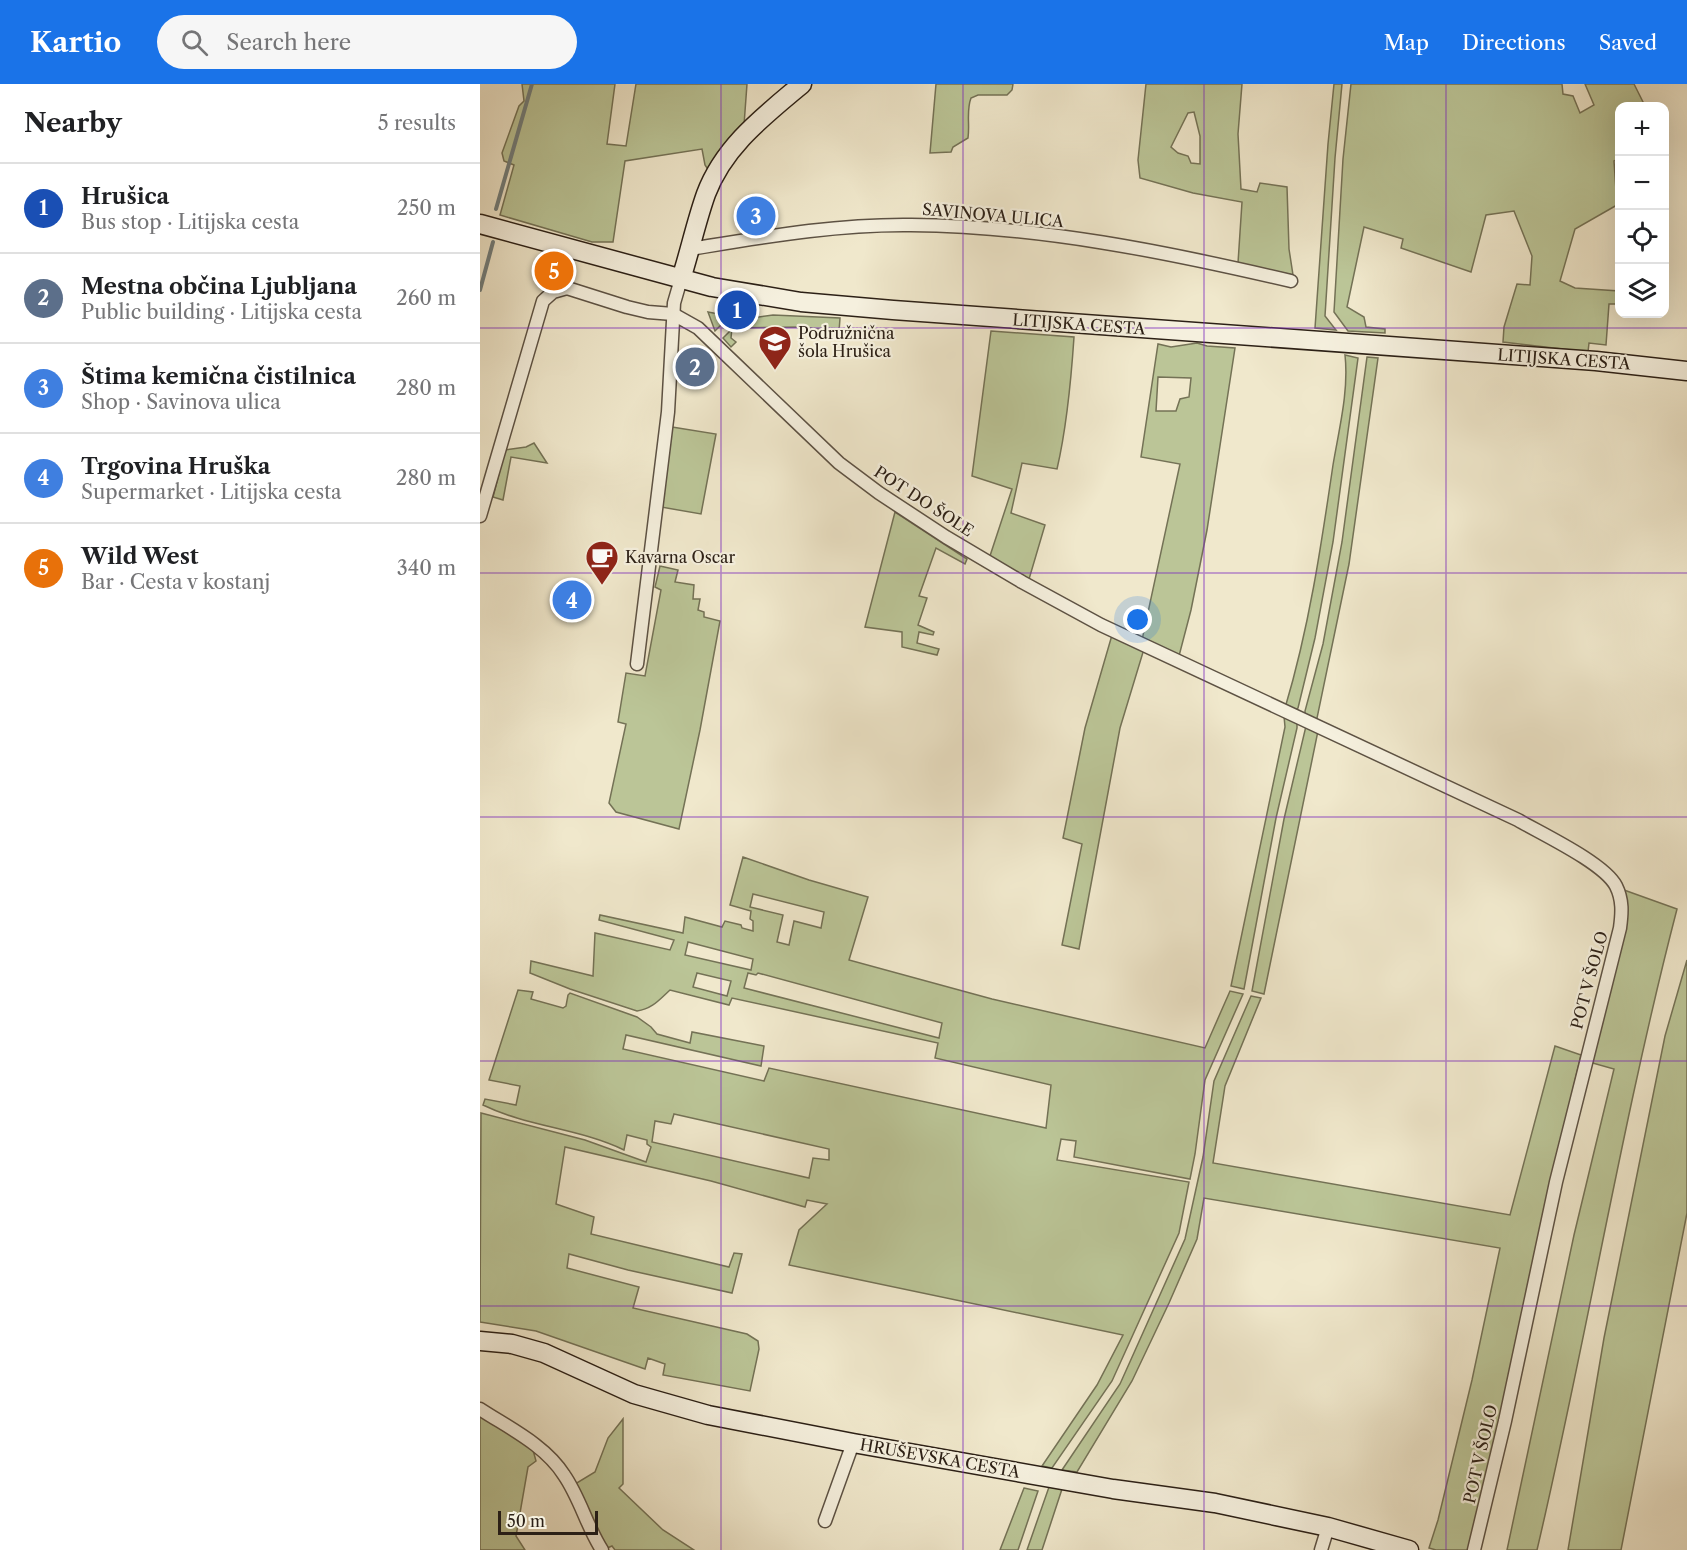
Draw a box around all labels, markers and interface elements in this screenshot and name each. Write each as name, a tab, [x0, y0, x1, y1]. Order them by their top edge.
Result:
search box	[157, 15, 577, 69]
text: Kartio	[30, 25, 121, 59]
icon: search	[178, 26, 211, 59]
text: Search here	[226, 29, 351, 56]
text: Map	[1384, 30, 1429, 55]
text: Directions	[1462, 30, 1566, 55]
text: Saved	[1599, 30, 1657, 55]
map controls	[1615, 102, 1669, 318]
button: +	[1615, 102, 1669, 156]
text: Nearby	[24, 107, 122, 139]
text: 5 results	[378, 111, 456, 135]
button: −	[1615, 156, 1669, 210]
text: Hrušica	[81, 183, 169, 210]
pin: 3	[736, 194, 776, 238]
text: 1	[39, 196, 48, 220]
text: 250 m	[397, 196, 456, 220]
street label: SAVINOVA ULICA	[921, 199, 1066, 231]
text: Bus stop · Litijska cesta	[81, 210, 299, 234]
button: locate	[1615, 210, 1669, 264]
pin: 5	[534, 248, 574, 294]
button: layers	[1615, 264, 1669, 318]
text: Mestna občina Ljubljana	[81, 273, 357, 300]
text: 2	[38, 286, 49, 310]
text: 260 m	[396, 286, 456, 310]
pin: 1	[718, 288, 756, 332]
text: Public building · Litijska cesta	[81, 300, 362, 324]
street label: LITIJSKA CESTA	[1012, 309, 1147, 339]
place label: Podružnična šola Hrušica	[798, 323, 895, 361]
school or university icon: Podružnična šola Hrušica	[757, 324, 793, 371]
pin: 2	[676, 344, 714, 390]
street label: LITIJSKA CESTA	[1497, 344, 1632, 374]
text: Štima kemična čistilnica	[81, 363, 356, 390]
text: 3	[38, 376, 49, 400]
text: 280 m	[396, 376, 456, 400]
text: Shop · Savinova ulica	[81, 390, 281, 414]
text: Trgovina Hruška	[81, 453, 270, 480]
street label: POT DO ŠOLE	[871, 461, 978, 541]
text: 4	[38, 466, 49, 490]
text: 280 m	[396, 466, 456, 490]
text: Supermarket · Litijska cesta	[81, 480, 342, 504]
cafe icon: Kavarna Oscar	[584, 539, 620, 586]
text: Wild West	[81, 543, 199, 570]
place label: Kavarna Oscar	[625, 547, 735, 567]
text: 5	[38, 556, 49, 580]
text: 340 m	[397, 556, 456, 580]
text: Bar · Cesta v kostanj	[81, 570, 270, 594]
pin: 4	[552, 578, 592, 622]
your location	[1123, 605, 1152, 634]
street label: POT V ŠOLO	[1565, 928, 1612, 1031]
street label: POT V ŠOLO	[1458, 1402, 1501, 1505]
street label: HRUŠEVSKA CESTA	[858, 1433, 1023, 1482]
scale bar	[498, 1508, 598, 1536]
text: 50 m	[507, 1511, 545, 1531]

